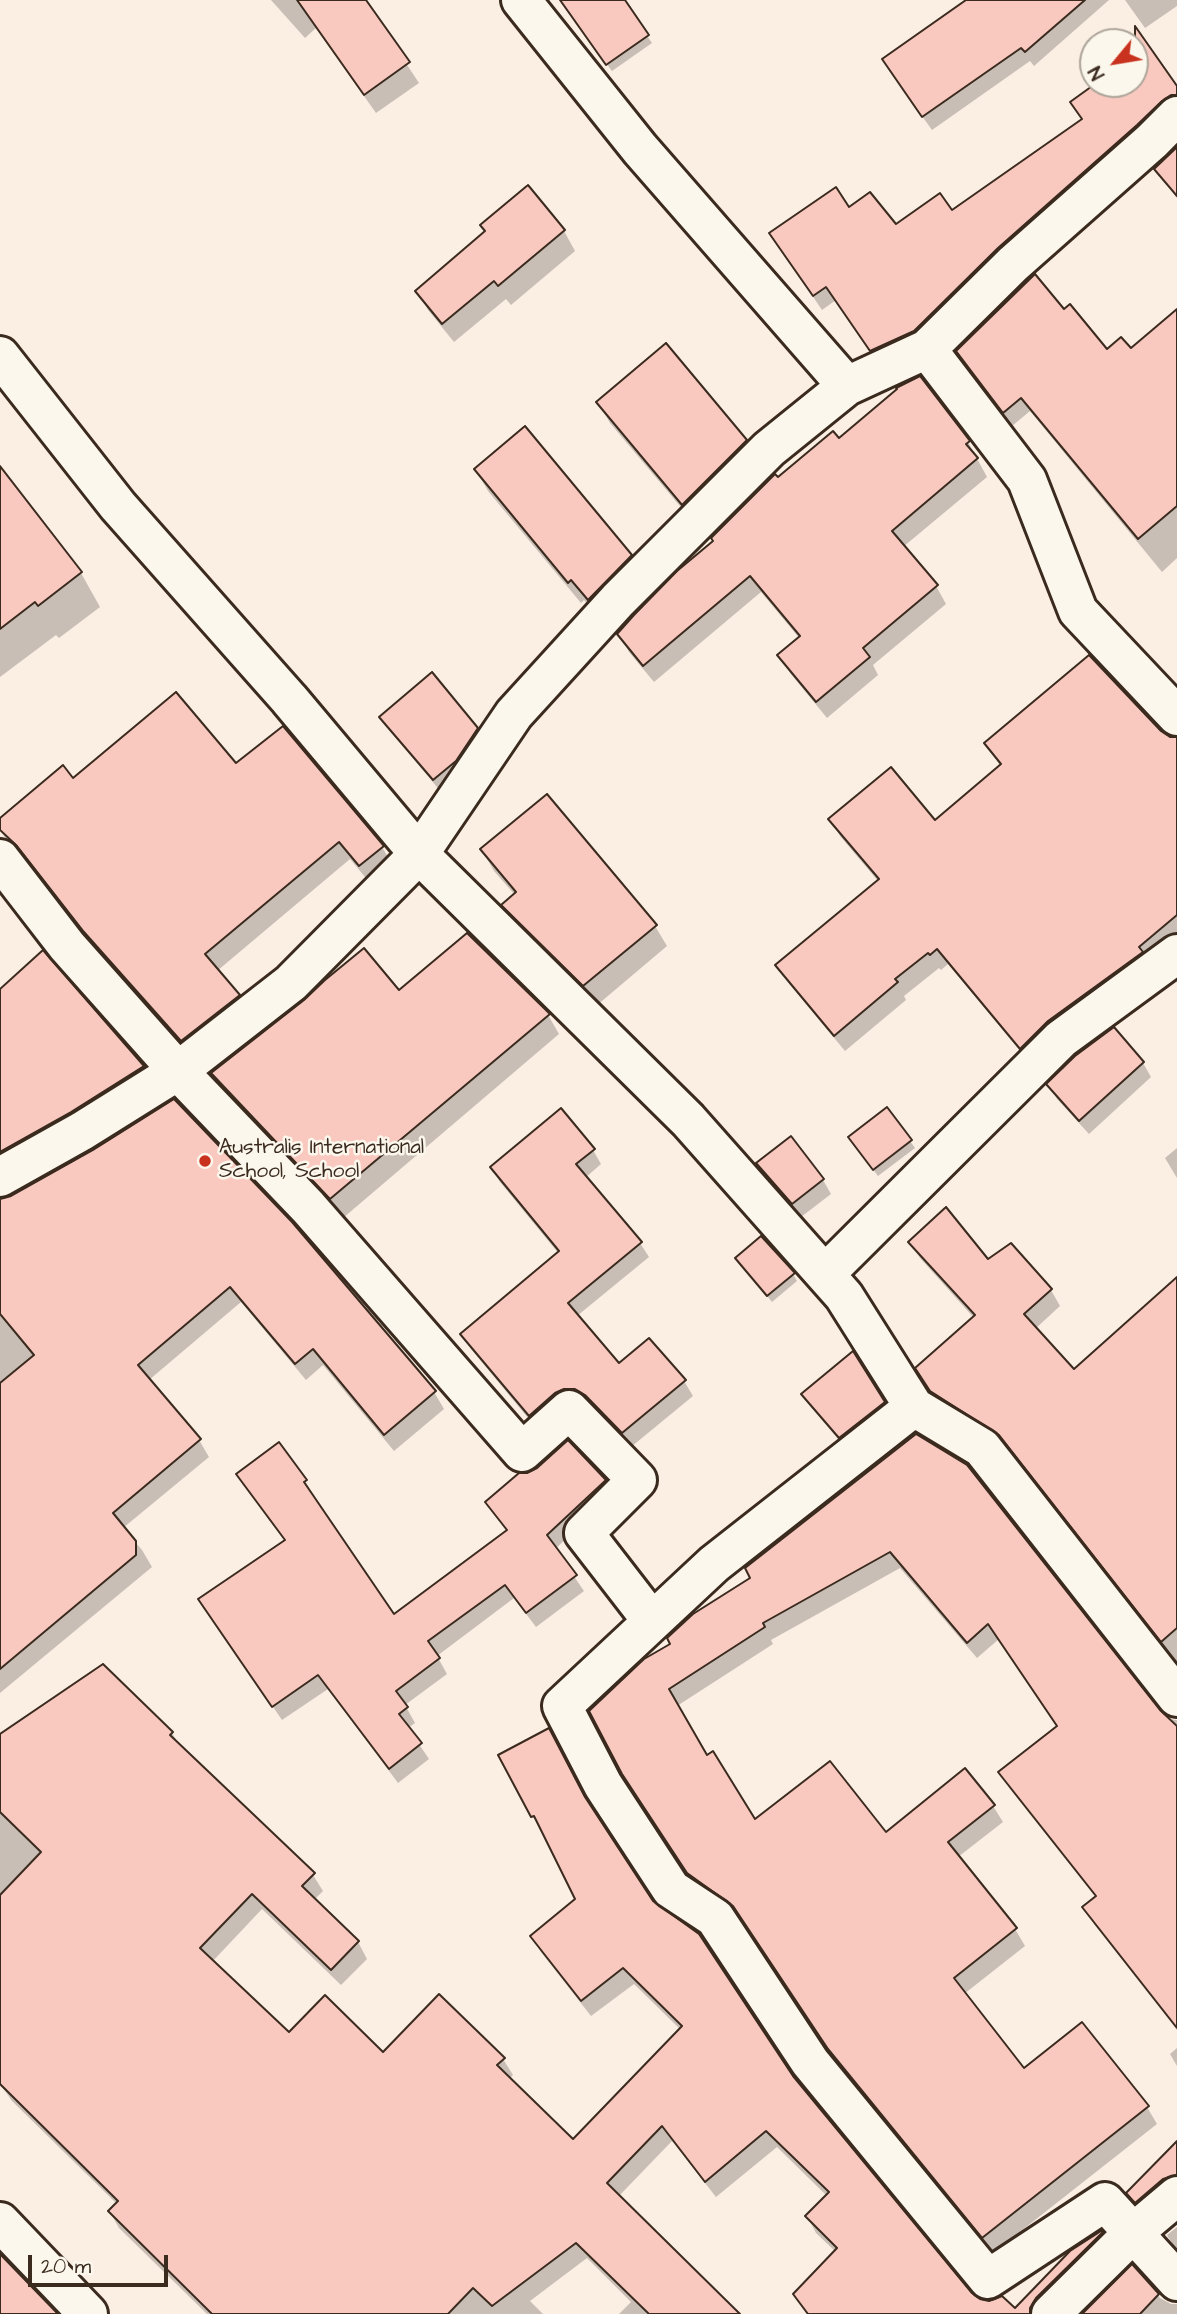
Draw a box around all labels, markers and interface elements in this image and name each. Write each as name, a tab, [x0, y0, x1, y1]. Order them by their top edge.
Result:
north arrow	[1079, 28, 1149, 98]
text: N	[1082, 61, 1112, 85]
place label: Australis International School, School	[219, 1136, 424, 1186]
marker: Australis International School, School	[197, 1153, 213, 1169]
scale bar	[32, 2240, 172, 2284]
text: 20 m	[41, 2252, 91, 2281]

